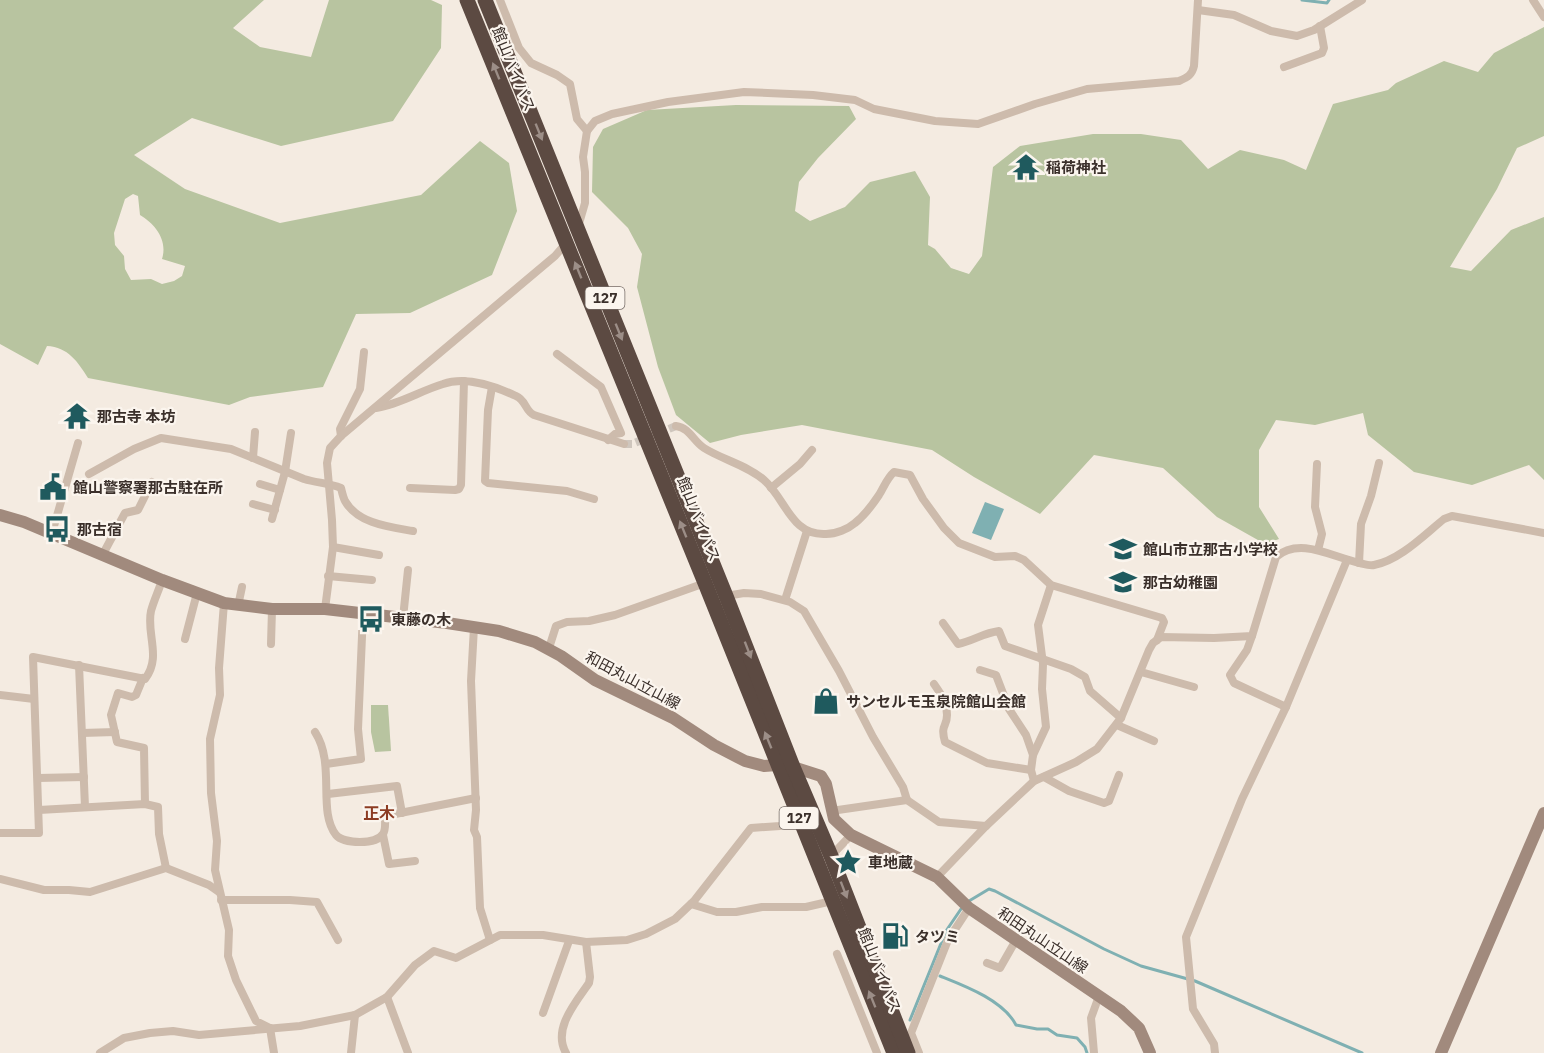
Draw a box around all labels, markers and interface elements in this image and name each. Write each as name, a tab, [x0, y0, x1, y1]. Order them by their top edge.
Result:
street label: 館山バイパス	[488, 24, 540, 114]
one-way arrow	[491, 61, 501, 79]
one-way arrow	[534, 123, 544, 141]
temple icon: 稲荷神社	[1011, 152, 1041, 182]
place label: 稲荷神社	[1046, 158, 1106, 177]
one-way arrow	[573, 261, 583, 279]
road number: 127	[586, 287, 624, 309]
one-way arrow	[614, 324, 624, 342]
temple icon: 那古寺 本坊	[62, 401, 92, 431]
place label: 那古寺 本坊	[97, 407, 176, 426]
public building icon: 館山警察署那古駐在所	[38, 472, 68, 502]
street label: 館山バイパス	[673, 474, 725, 564]
place label: 館山警察署那古駐在所	[73, 478, 223, 497]
bus stop icon: 那古宿	[42, 514, 72, 544]
place label: 那古宿	[77, 520, 122, 539]
one-way arrow	[678, 520, 687, 538]
school or university icon: 館山市立那古小学校	[1108, 534, 1138, 564]
place label: 館山市立那古小学校	[1143, 540, 1278, 559]
school or university icon: 那古幼稚園	[1108, 567, 1138, 597]
place label: 那古幼稚園	[1143, 573, 1218, 592]
bus stop icon: 東藤の木	[356, 604, 386, 634]
place label: 東藤の木	[391, 610, 451, 629]
one-way arrow	[743, 642, 753, 660]
street label: 和田丸山立山線	[582, 647, 684, 713]
shop icon: サンセルモ玉泉院館山会館	[811, 686, 841, 716]
place label: サンセルモ玉泉院館山会館	[846, 692, 1026, 711]
one-way arrow	[762, 731, 772, 749]
district label: 正木	[363, 803, 395, 823]
road number: 127	[780, 807, 818, 829]
place icon: 車地蔵	[833, 847, 863, 877]
place label: 車地蔵	[868, 853, 913, 872]
one-way arrow	[839, 881, 849, 899]
street label: 和田丸山立山線	[994, 903, 1092, 977]
fuel station icon: タツミ	[880, 921, 910, 951]
street label: 館山バイパス	[854, 925, 906, 1015]
place label: タツミ	[915, 927, 960, 946]
one-way arrow	[867, 990, 876, 1008]

